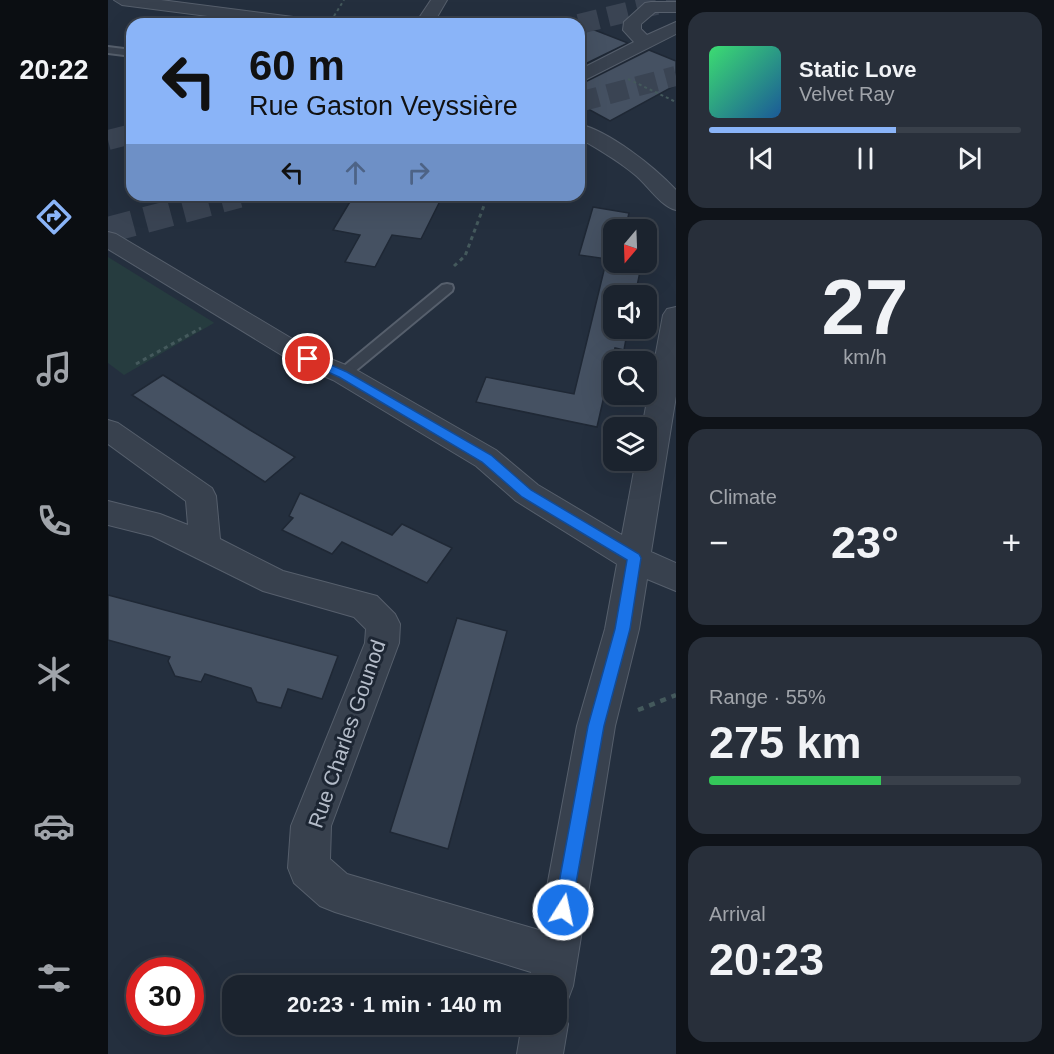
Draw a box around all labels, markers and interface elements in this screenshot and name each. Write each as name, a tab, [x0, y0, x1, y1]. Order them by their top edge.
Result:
icon: left	[150, 42, 228, 120]
text: 60 m	[249, 42, 345, 89]
text: 20:22	[19, 55, 89, 85]
text: Static Love	[799, 57, 916, 82]
text: Velvet Ray	[799, 83, 895, 105]
text: Rue Gaston Veyssière	[249, 91, 518, 121]
icon: previous	[745, 142, 778, 175]
icon: pause	[849, 142, 882, 175]
icon: next	[953, 142, 986, 175]
icon: left	[276, 156, 309, 189]
icon: ahead	[339, 156, 372, 189]
icon: right	[402, 156, 435, 189]
icon: directions	[33, 196, 75, 238]
north arrow	[603, 219, 657, 273]
map controls	[603, 219, 657, 471]
text: 27	[822, 263, 908, 351]
button: sound	[603, 285, 657, 339]
pin	[282, 333, 333, 384]
icon: arrive	[291, 342, 324, 375]
text: km/h	[843, 346, 887, 368]
icon: music	[33, 348, 75, 390]
button: search	[603, 351, 657, 405]
button: layers	[603, 417, 657, 471]
text: Climate	[709, 486, 777, 508]
icon: phone	[33, 500, 75, 542]
text: 23°	[831, 517, 899, 568]
text: −	[709, 524, 728, 561]
text: +	[1002, 524, 1021, 561]
street label: Rue Charles Gounod	[304, 637, 390, 831]
icon: climate	[33, 653, 75, 695]
text: Range · 55%	[709, 686, 826, 708]
text: 275 km	[709, 717, 862, 768]
icon: car	[33, 805, 75, 847]
position arrow	[531, 878, 595, 942]
text: Arrival	[709, 903, 766, 925]
text: 20:23	[709, 934, 824, 985]
icon: filters	[33, 957, 75, 999]
speed limit sign: 30	[126, 957, 204, 1035]
text: 20:23 · 1 min · 140 m	[287, 992, 502, 1017]

